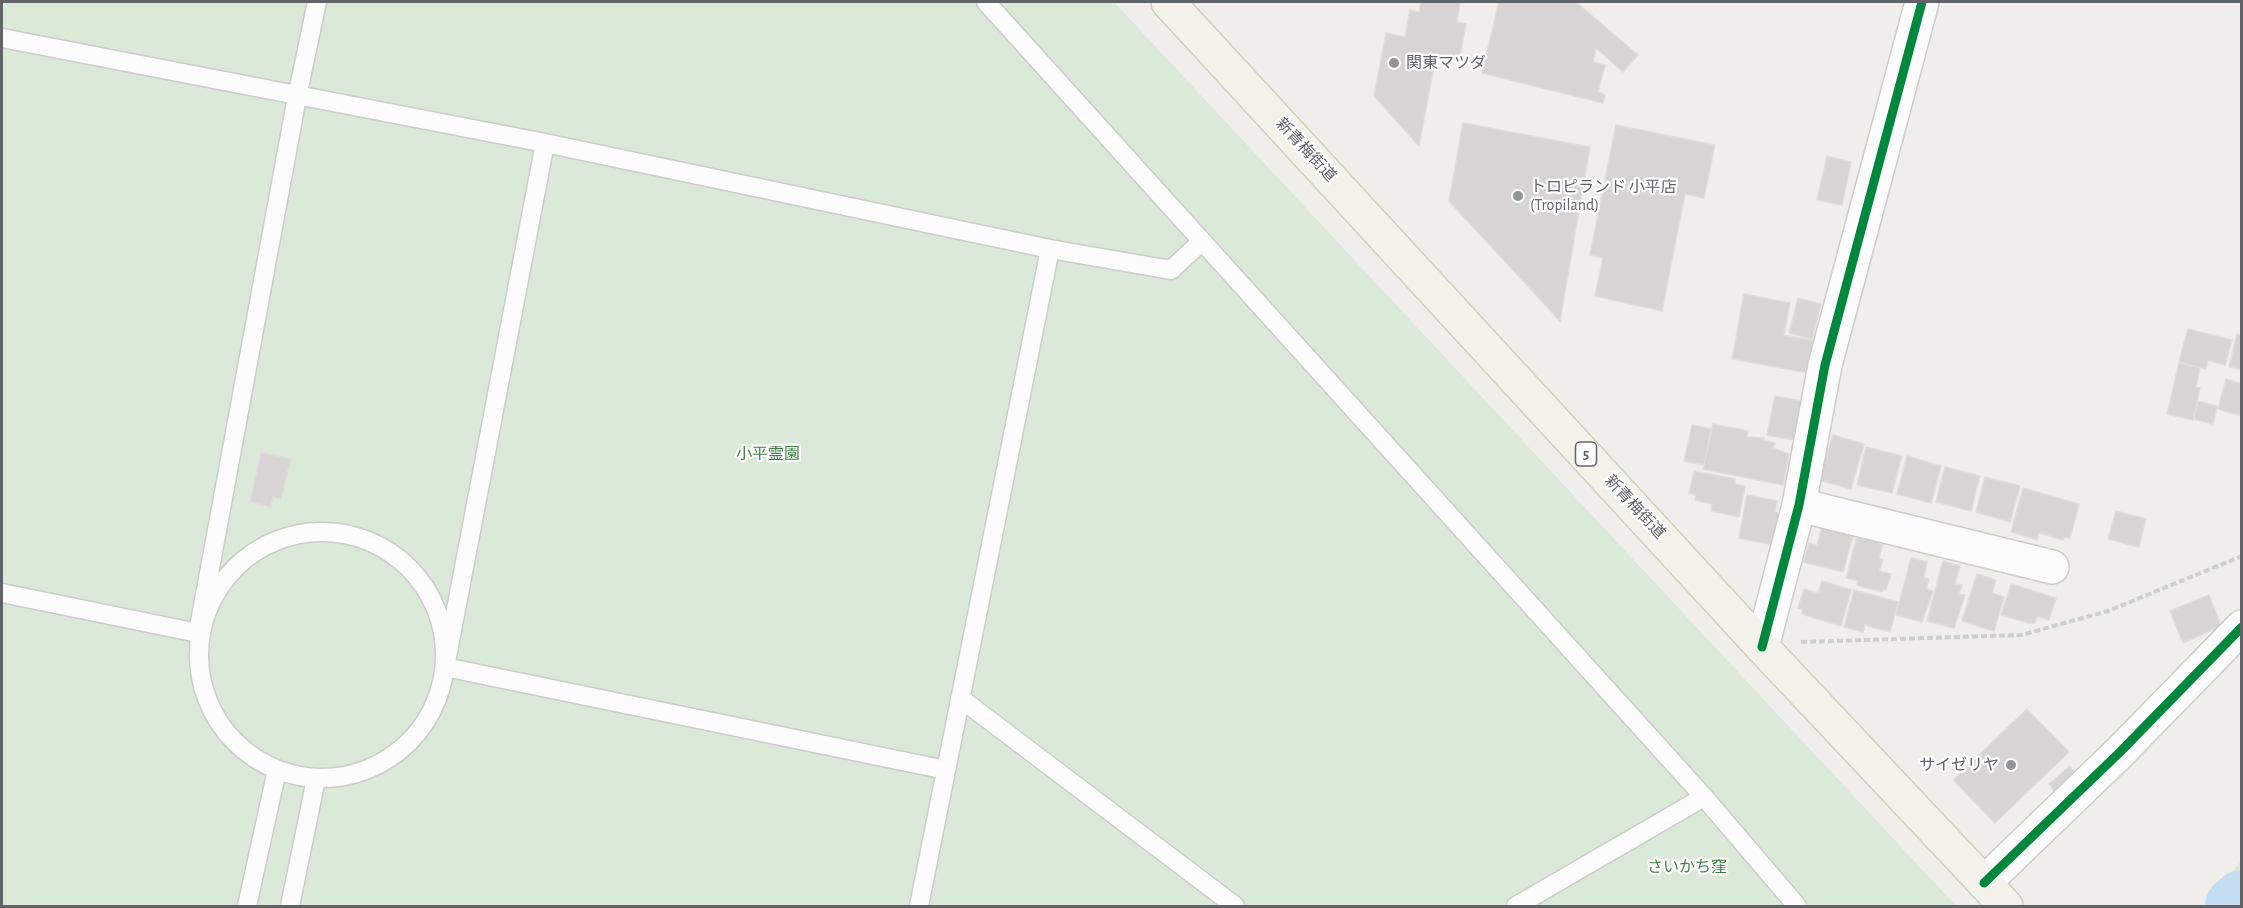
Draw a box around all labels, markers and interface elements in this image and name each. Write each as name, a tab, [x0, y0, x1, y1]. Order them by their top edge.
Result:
place label: 関東マツダ	[1406, 53, 1486, 73]
marker: 関東マツダ	[1387, 56, 1401, 70]
street label: 新青梅街道	[1272, 114, 1340, 186]
place label: トロピランド 小平店 (Tropiland)	[1530, 177, 1677, 215]
marker: トロピランド 小平店 (Tropiland)	[1511, 189, 1525, 203]
road number: 5	[1576, 442, 1596, 466]
park label: 小平霊園	[736, 444, 800, 464]
street label: 新青梅街道	[1601, 471, 1669, 543]
place label: サイゼリヤ	[1919, 755, 1999, 775]
marker: サイゼリヤ	[2004, 758, 2018, 772]
park label: さいかち窪	[1647, 857, 1727, 877]

